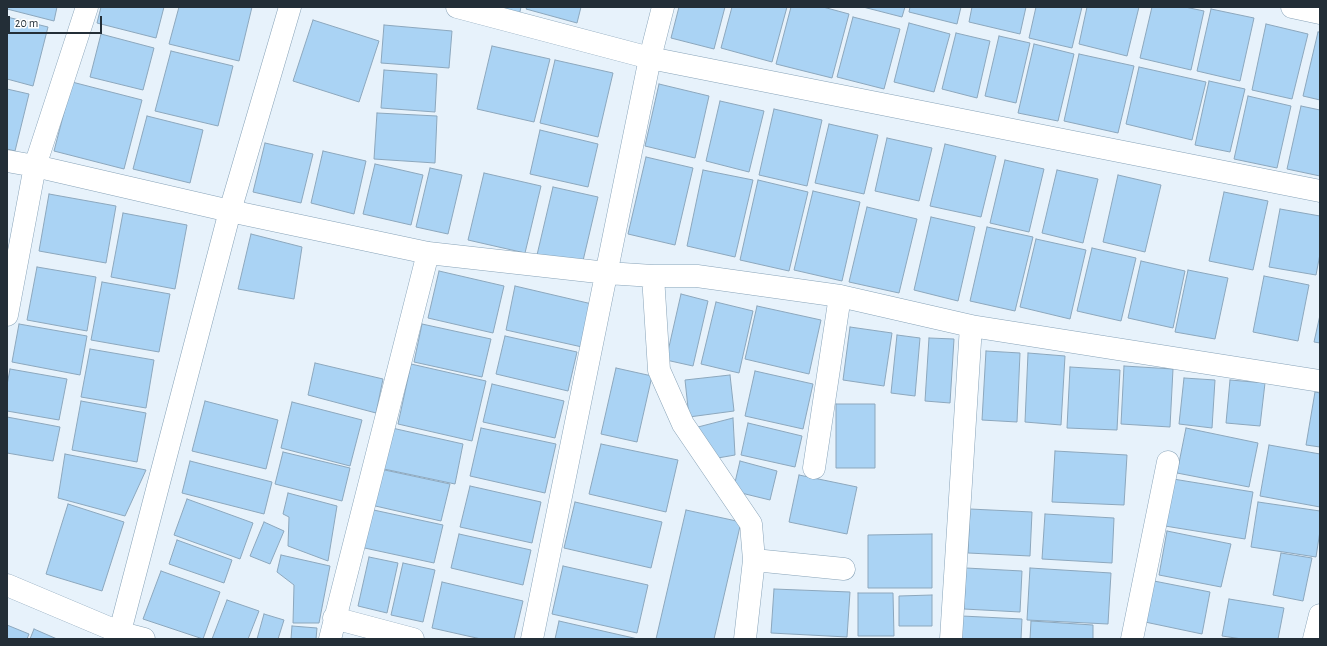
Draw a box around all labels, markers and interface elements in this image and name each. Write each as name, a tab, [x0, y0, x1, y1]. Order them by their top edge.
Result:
scale bar	[10, 8, 104, 34]
text: 20 m	[15, 17, 38, 29]

